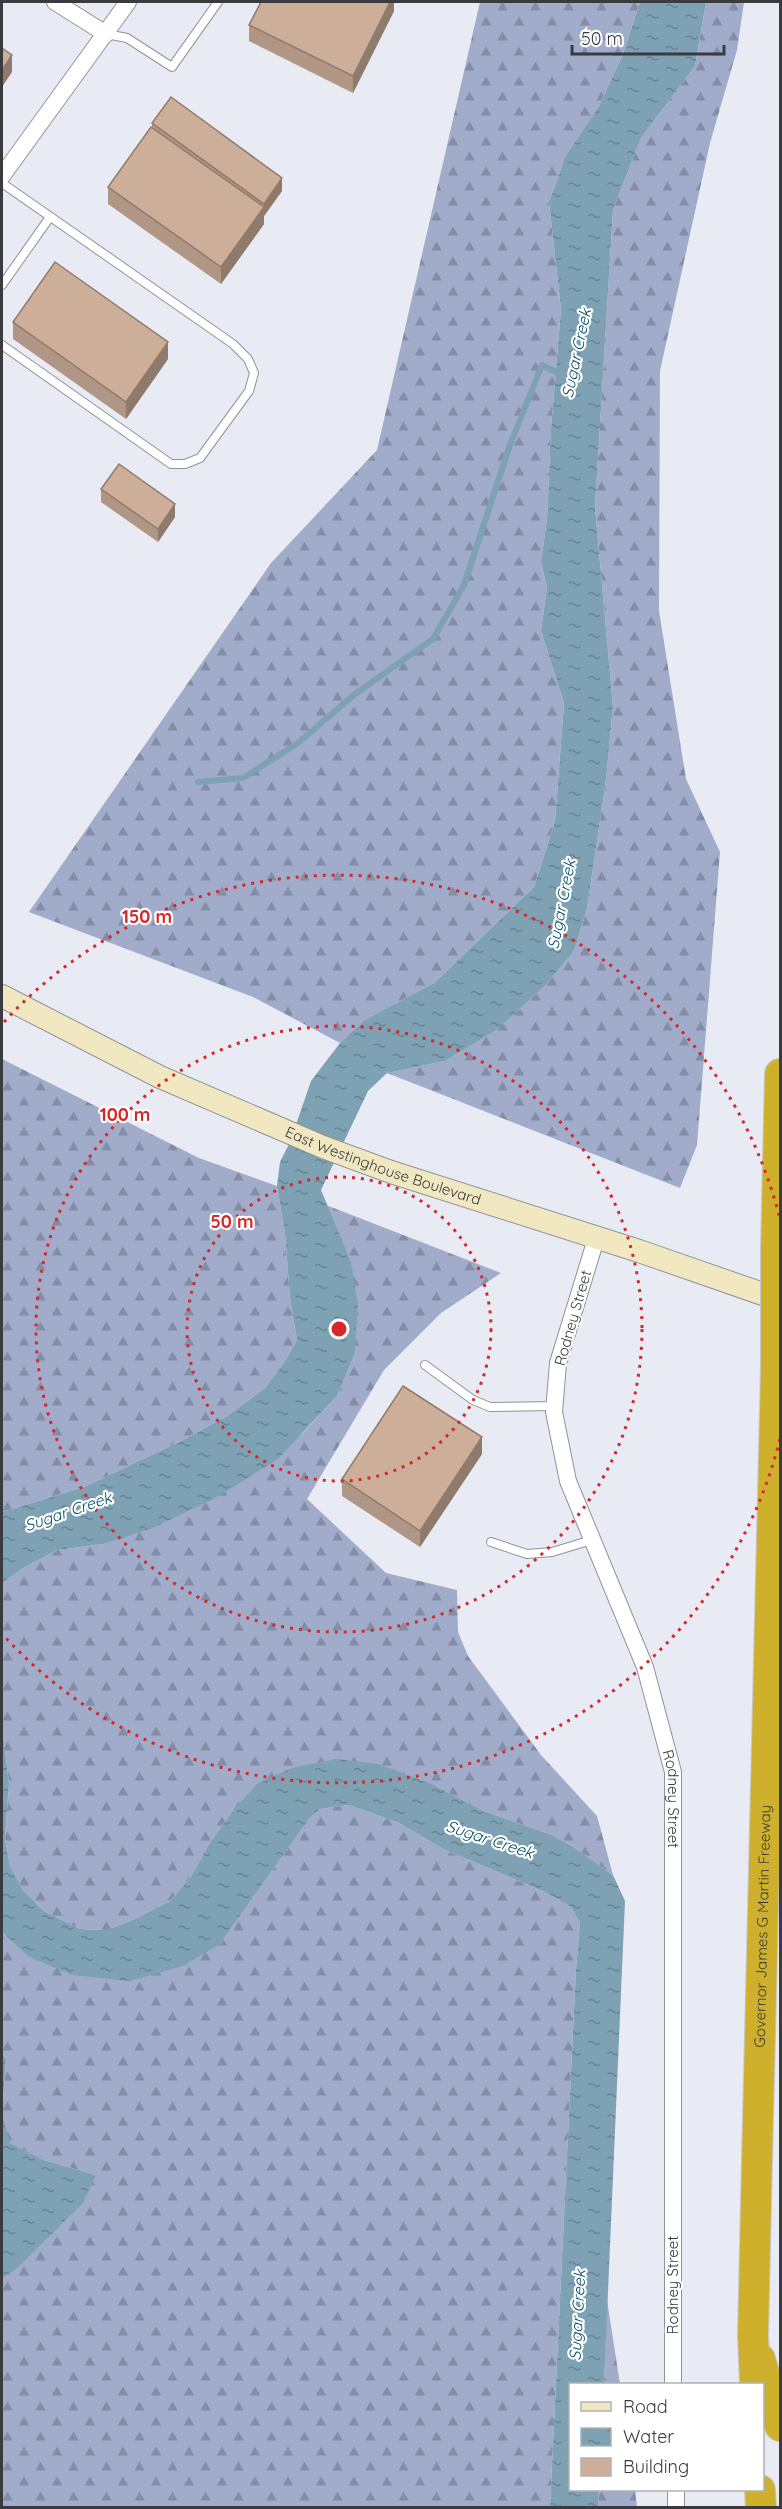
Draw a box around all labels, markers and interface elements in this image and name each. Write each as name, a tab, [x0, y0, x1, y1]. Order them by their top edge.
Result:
scale bar	[572, 18, 724, 56]
text: 50 m	[581, 27, 623, 50]
water label: Sugar Creek	[557, 305, 596, 400]
water label: Sugar Creek	[543, 856, 580, 951]
text: 150 m	[122, 905, 172, 928]
text: 100 m	[100, 1103, 150, 1126]
street label: East Westinghouse Boulevard	[283, 1122, 483, 1209]
text: 50 m	[210, 1210, 254, 1233]
street label: Rodney Street	[550, 1268, 595, 1368]
centre of rings	[329, 1319, 349, 1339]
water label: Sugar Creek	[22, 1486, 116, 1535]
street label: Rodney Street	[658, 1747, 683, 1848]
street label: Governor James G Martin Freeway	[750, 1805, 775, 2048]
water label: Sugar Creek	[444, 1815, 538, 1863]
street label: Rodney Street	[663, 2236, 682, 2334]
water label: Sugar Creek	[565, 2268, 589, 2361]
legend	[569, 2383, 764, 2491]
text: Road	[623, 2395, 668, 2418]
text: Water	[623, 2425, 674, 2448]
text: Building	[623, 2455, 689, 2478]

